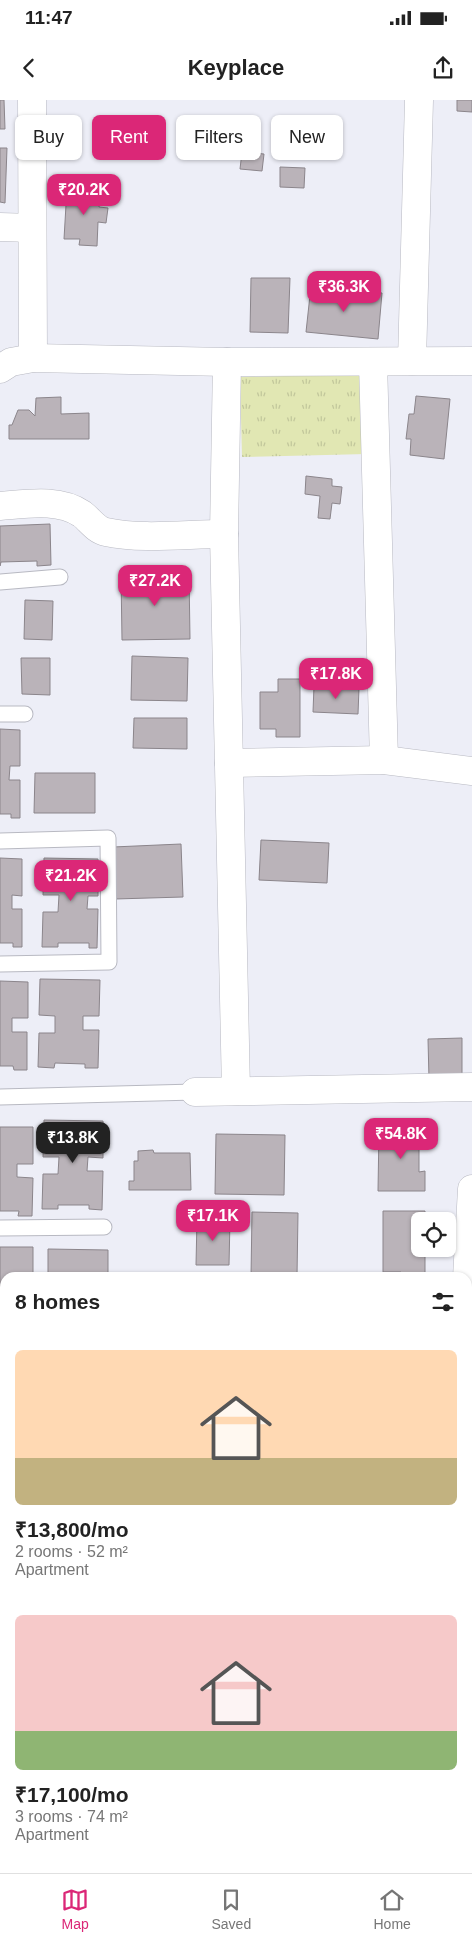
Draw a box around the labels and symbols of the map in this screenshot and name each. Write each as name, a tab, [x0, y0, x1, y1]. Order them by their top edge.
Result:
pin: ₹20.2K	[43, 174, 125, 216]
pin: ₹36.3K	[303, 270, 385, 313]
pin: ₹27.2K	[114, 564, 196, 607]
pin: ₹17.8K	[295, 658, 377, 700]
pin: ₹21.2K	[30, 860, 112, 902]
pin: ₹54.8K	[360, 1118, 442, 1160]
pin: ₹13.8K	[32, 1122, 114, 1164]
pin: ₹17.1K	[172, 1200, 254, 1242]

